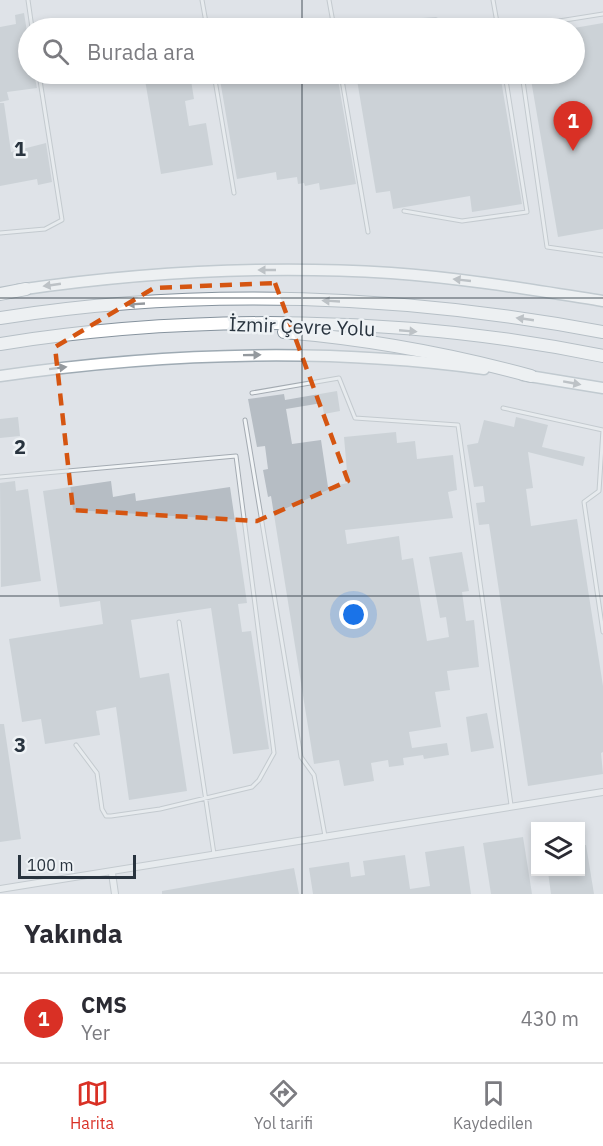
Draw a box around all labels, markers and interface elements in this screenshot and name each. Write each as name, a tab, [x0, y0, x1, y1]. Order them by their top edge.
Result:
search box	[18, 18, 585, 84]
icon: search	[39, 35, 72, 68]
text: Burada ara	[87, 37, 195, 66]
pin: 1	[554, 102, 592, 151]
text: 1	[14, 135, 26, 162]
one-way arrow	[258, 265, 277, 275]
one-way arrow	[452, 275, 471, 285]
one-way arrow	[43, 281, 62, 290]
one-way arrow	[321, 296, 340, 305]
one-way arrow	[126, 300, 145, 309]
street label: İzmir Çevre Yolu	[228, 310, 376, 342]
one-way arrow	[515, 314, 534, 323]
one-way arrow	[398, 326, 417, 336]
one-way arrow	[243, 350, 262, 360]
one-way arrow	[49, 363, 68, 372]
one-way arrow	[562, 378, 581, 387]
text: 2	[14, 433, 26, 460]
your location	[339, 600, 368, 629]
text: 3	[14, 731, 26, 758]
map controls	[531, 822, 585, 876]
button: layers	[531, 822, 585, 876]
scale bar	[18, 852, 136, 880]
text: 100 m	[27, 855, 74, 875]
text: Yakında	[24, 916, 123, 950]
text: CMS	[81, 990, 127, 1019]
text: 1	[38, 1005, 50, 1032]
text: 430 m	[521, 1005, 579, 1032]
text: Yer	[81, 1019, 110, 1046]
tab: Harita	[70, 1077, 114, 1133]
tab: Yol tarifi	[254, 1077, 313, 1133]
tab: Kaydedilen	[453, 1077, 533, 1133]

